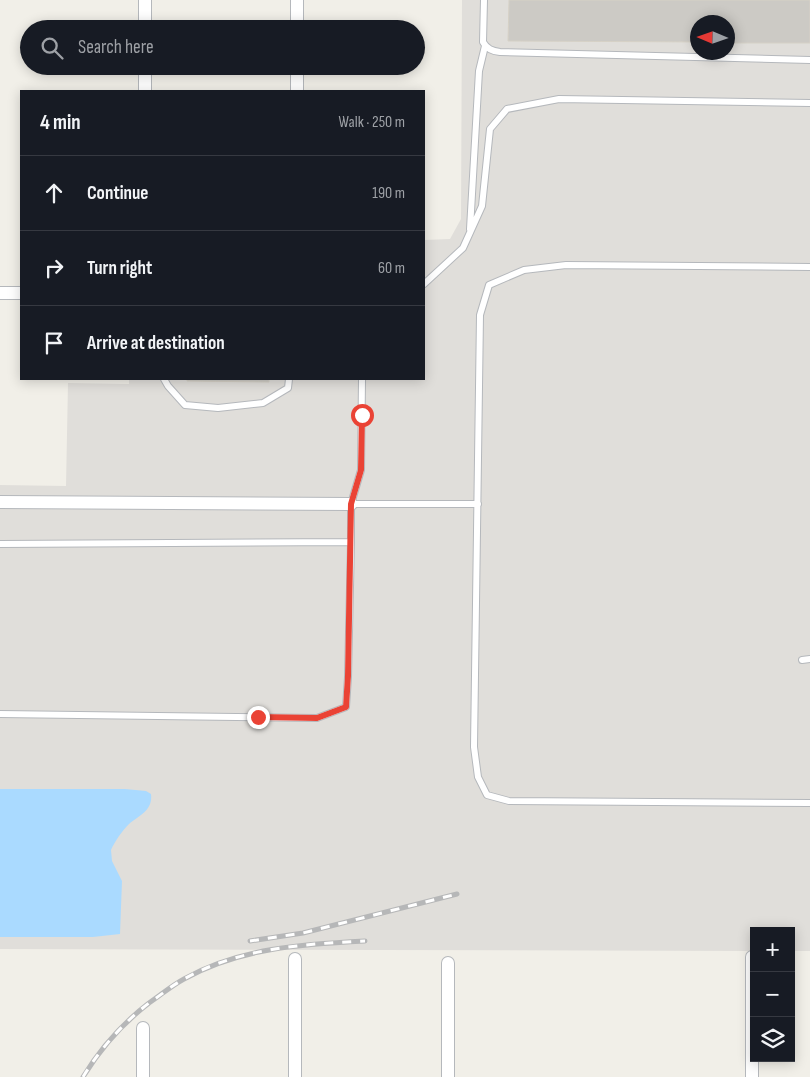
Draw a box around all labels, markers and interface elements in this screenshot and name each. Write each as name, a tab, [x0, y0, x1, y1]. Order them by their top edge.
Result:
north arrow	[690, 15, 735, 60]
search box	[20, 20, 425, 75]
icon: search	[38, 34, 66, 62]
text: Search here	[78, 36, 154, 59]
text: 4 min	[40, 110, 81, 135]
text: Walk · 250 m	[339, 113, 405, 132]
icon: ahead	[40, 179, 68, 207]
text: Continue	[87, 182, 148, 205]
text: 190 m	[372, 184, 405, 203]
icon: right	[40, 254, 68, 282]
text: Turn right	[87, 257, 152, 280]
text: 60 m	[378, 259, 405, 278]
icon: arrive	[40, 329, 68, 357]
text: Arrive at destination	[87, 332, 225, 355]
route start	[351, 404, 374, 427]
route end	[247, 706, 270, 729]
map controls	[750, 927, 795, 1062]
button: +	[750, 927, 795, 972]
button: −	[750, 972, 795, 1017]
button: layers	[750, 1017, 795, 1062]

